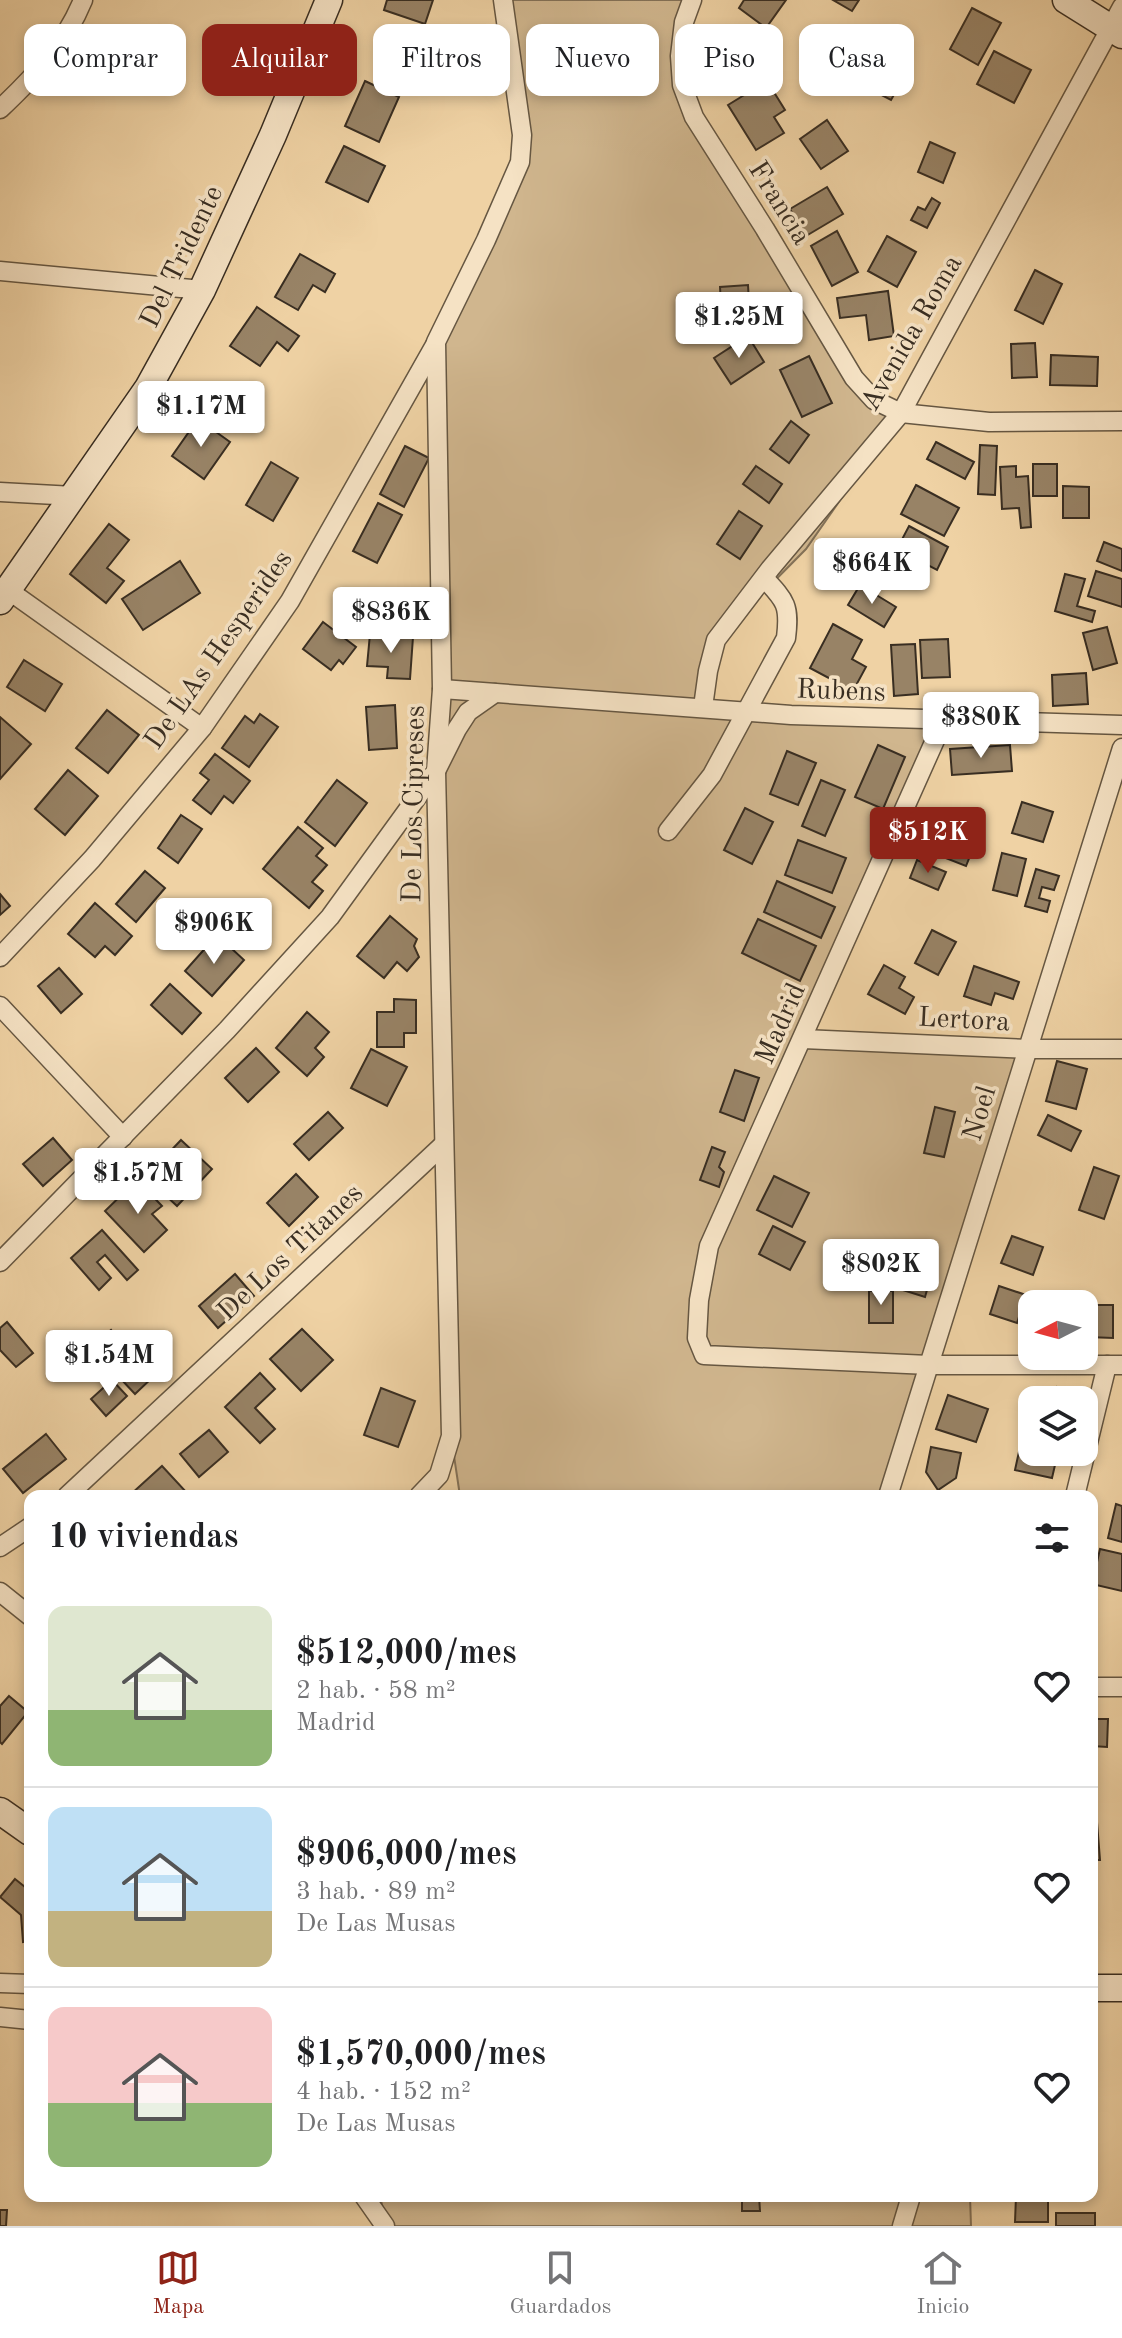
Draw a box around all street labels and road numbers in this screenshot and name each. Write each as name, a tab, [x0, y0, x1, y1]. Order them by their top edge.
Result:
street label: Francia	[742, 157, 815, 251]
street label: Del Tridente	[136, 182, 229, 333]
street label: Avenida Roma	[857, 251, 969, 416]
street label: De LAs Hesperides	[140, 546, 299, 755]
street label: Rubens	[796, 676, 886, 708]
street label: De Los Cipreses	[399, 705, 431, 903]
street label: Madrid	[752, 979, 812, 1069]
street label: Lertora	[917, 1005, 1011, 1037]
street label: Noel	[959, 1083, 1002, 1145]
street label: De Los Titanes	[213, 1179, 369, 1327]

